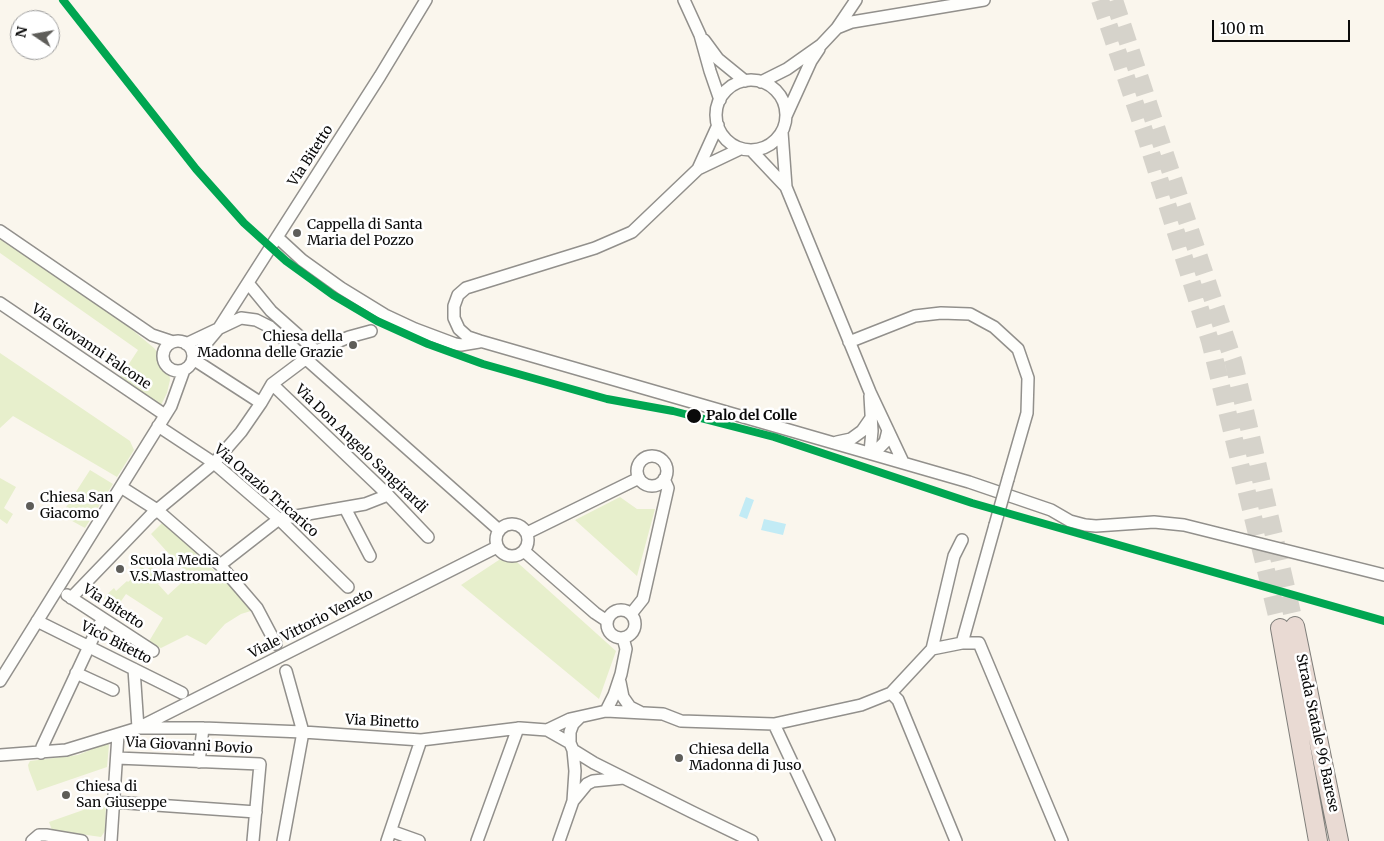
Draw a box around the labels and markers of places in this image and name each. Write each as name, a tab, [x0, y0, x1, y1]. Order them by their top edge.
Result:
place label: Cappella di Santa Maria del Pozzo	[307, 217, 423, 250]
marker: Cappella di Santa Maria del Pozzo	[291, 227, 303, 239]
place label: Chiesa della Madonna delle Grazie	[197, 329, 343, 362]
marker: Chiesa della Madonna delle Grazie	[347, 339, 359, 351]
marker: Palo del Colle	[685, 407, 703, 425]
place label: Palo del Colle	[706, 408, 797, 424]
place label: Chiesa San Giacomo	[40, 490, 114, 522]
marker: Chiesa San Giacomo	[24, 500, 36, 512]
place label: Scuola Media V.S.Mastromatteo	[130, 553, 248, 586]
marker: Scuola Media V.S.Mastromatteo	[114, 563, 126, 575]
place label: Chiesa della Madonna di Juso	[689, 742, 801, 774]
marker: Chiesa della Madonna di Juso	[673, 752, 685, 764]
place label: Chiesa di San Giuseppe	[76, 779, 167, 812]
marker: Chiesa di San Giuseppe	[60, 789, 72, 801]

